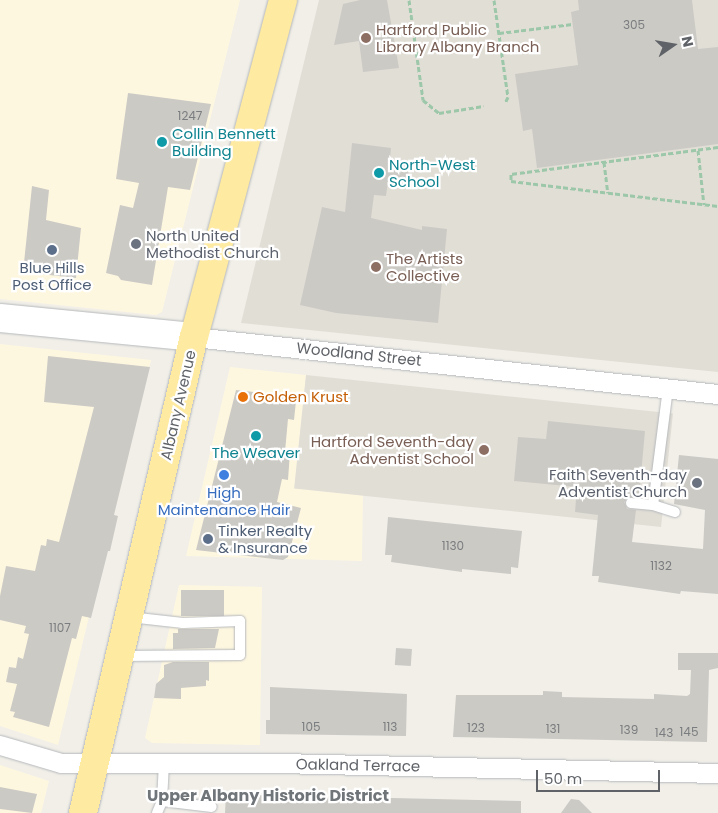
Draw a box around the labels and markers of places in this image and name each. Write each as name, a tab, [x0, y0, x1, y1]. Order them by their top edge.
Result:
place label: Hartford Public Library Albany Branch	[376, 20, 539, 55]
marker: Hartford Public Library Albany Branch	[360, 32, 372, 44]
place label: Collin Bennett Building	[172, 124, 276, 159]
marker: Collin Bennett Building	[156, 136, 168, 148]
place label: North-West School	[389, 155, 475, 190]
marker: North-West School	[373, 167, 385, 179]
place label: North United Methodist Church	[146, 226, 279, 261]
marker: North United Methodist Church	[130, 238, 142, 250]
marker: Blue Hills Post Office	[46, 244, 58, 256]
place label: The Artists Collective	[386, 249, 463, 284]
place label: Blue Hills Post Office	[12, 258, 92, 293]
marker: The Artists Collective	[370, 261, 382, 273]
place label: Golden Krust	[253, 388, 348, 406]
marker: Golden Krust	[237, 391, 249, 403]
marker: The Weaver	[250, 430, 262, 442]
place label: Hartford Seventh-day Adventist School	[311, 432, 474, 467]
place label: The Weaver	[212, 444, 300, 462]
marker: Hartford Seventh-day Adventist School	[478, 444, 490, 456]
place label: Faith Seventh-day Adventist Church	[549, 465, 687, 500]
marker: High Maintenance Hair	[218, 469, 230, 481]
marker: Faith Seventh-day Adventist Church	[691, 477, 703, 489]
place label: High Maintenance Hair	[158, 483, 290, 518]
place label: Tinker Realty & Insurance	[218, 521, 312, 556]
marker: Tinker Realty & Insurance	[202, 533, 214, 545]

